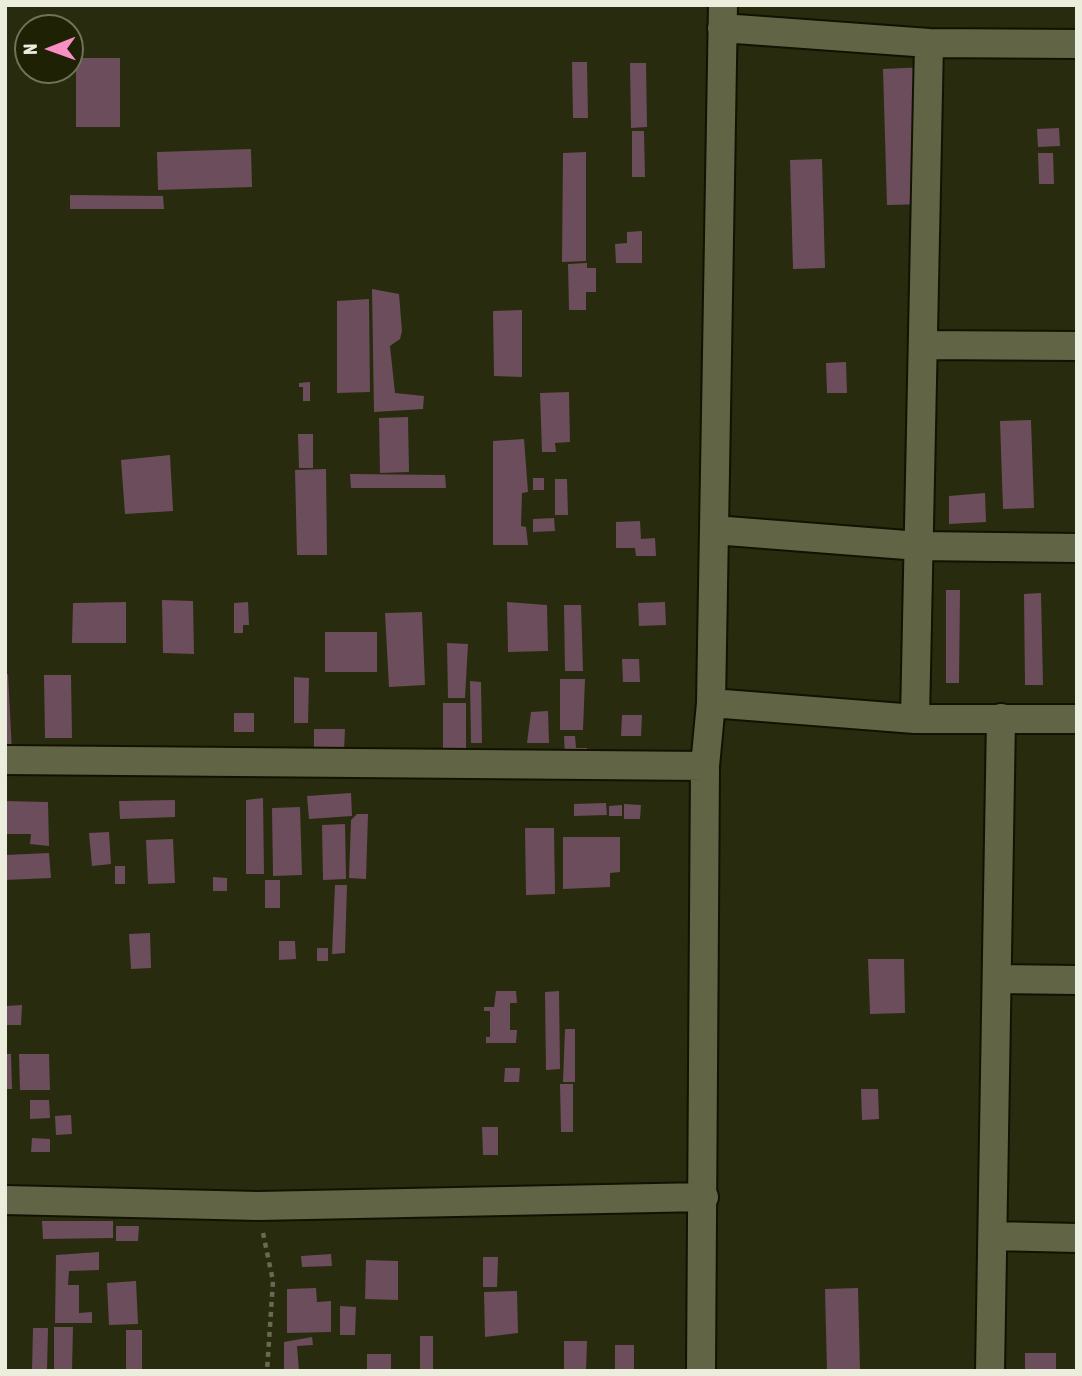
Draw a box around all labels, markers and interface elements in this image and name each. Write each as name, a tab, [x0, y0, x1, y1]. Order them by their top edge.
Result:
north arrow	[14, 14, 84, 84]
text: N	[19, 44, 41, 55]

